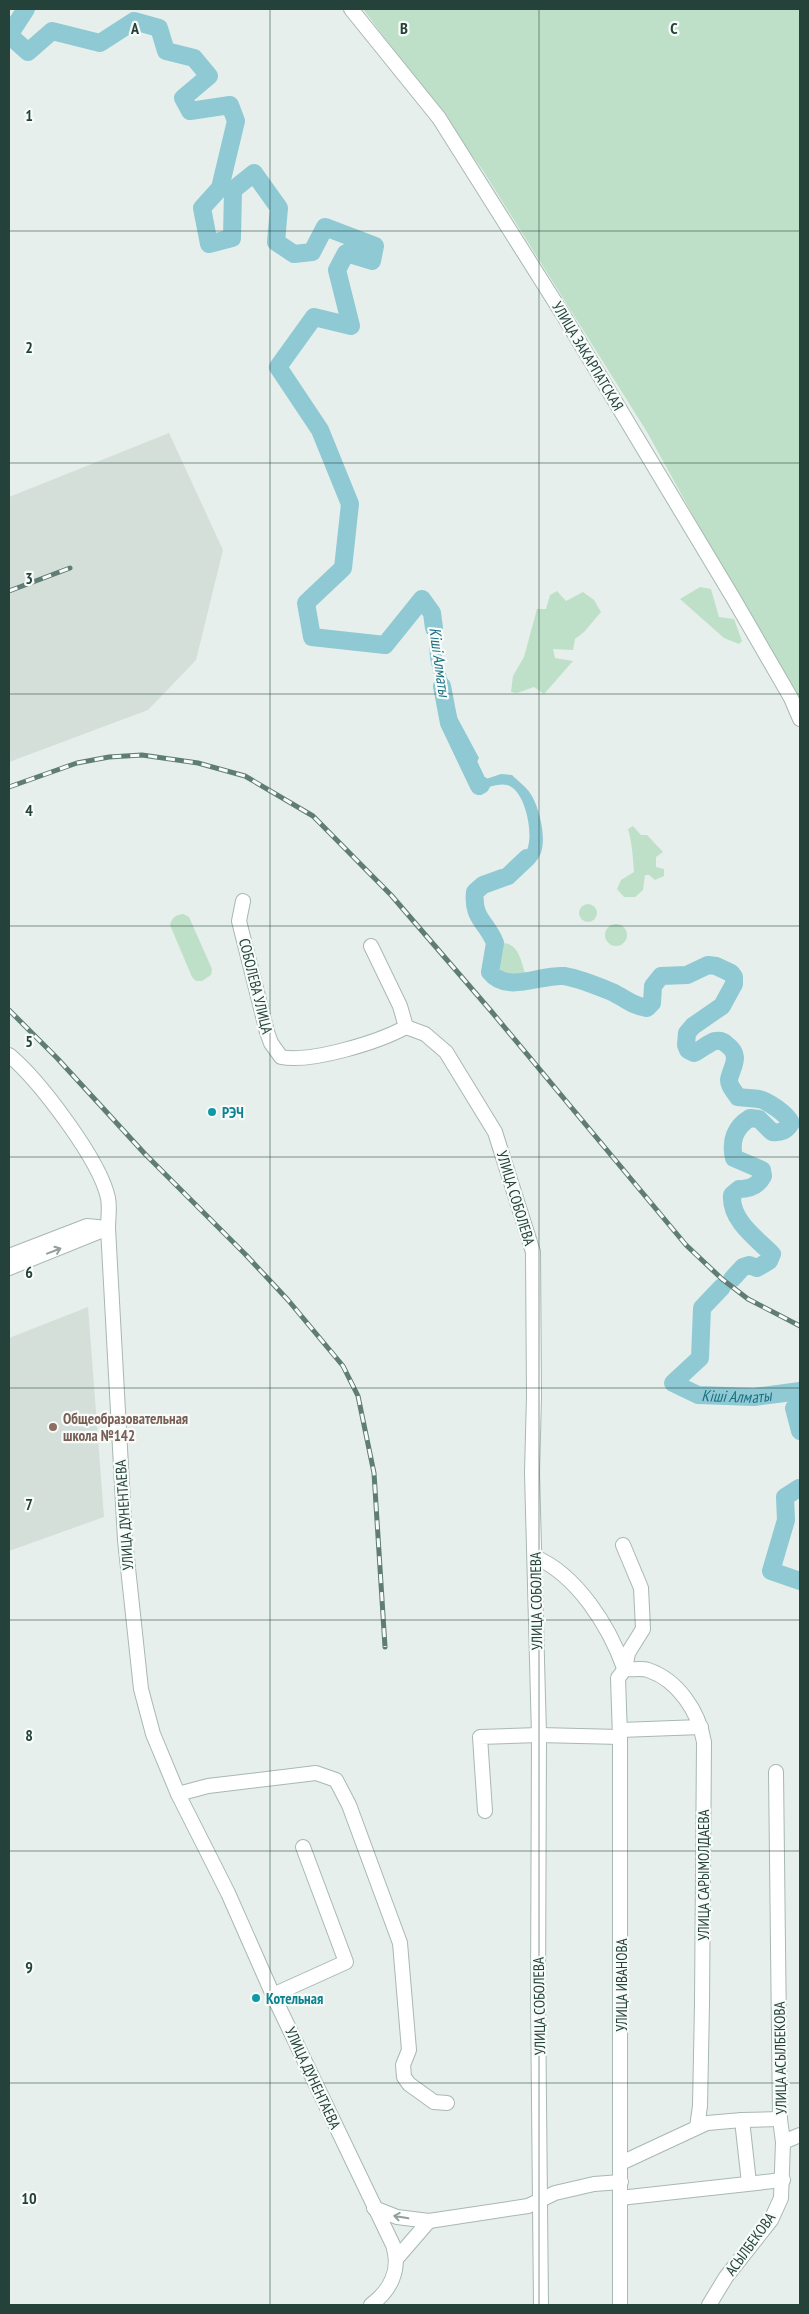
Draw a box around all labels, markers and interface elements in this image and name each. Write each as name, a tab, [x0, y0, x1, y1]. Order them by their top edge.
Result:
text: A	[130, 18, 140, 38]
text: B	[400, 18, 408, 38]
text: C	[670, 18, 678, 38]
text: 1	[25, 105, 33, 125]
street label: УЛИЦА ЗАКАРПАТСКАЯ	[548, 298, 628, 414]
text: 2	[25, 337, 33, 357]
text: 3	[25, 568, 33, 588]
water label: Кіші Алматы	[425, 626, 455, 699]
text: 4	[25, 800, 33, 820]
street label: СОБОЛЕВА УЛИЦА	[235, 936, 277, 1037]
text: 5	[25, 1031, 33, 1051]
place label: РЭЧ	[222, 1103, 244, 1122]
marker: РЭЧ	[206, 1106, 218, 1118]
street label: УЛИЦА СОБОЛЕВА	[493, 1148, 540, 1249]
one-way arrow	[46, 1246, 62, 1255]
text: 6	[25, 1262, 33, 1282]
water label: Кіші Алматы	[701, 1385, 774, 1407]
place label: Общеобразовательная школа №142	[63, 1409, 188, 1445]
marker: Общеобразовательная школа №142	[47, 1421, 59, 1433]
street label: УЛИЦА ДУНЕНТАЕВА	[111, 1458, 137, 1571]
text: 7	[25, 1494, 33, 1514]
street label: УЛИЦА СОБОЛЕВА	[526, 1551, 546, 1650]
text: 8	[25, 1725, 33, 1745]
street label: УЛИЦА САРЫМОЛДАЕВА	[694, 1809, 713, 1941]
street label: УЛИЦА ИВАНОВА	[612, 1938, 631, 2032]
street label: УЛИЦА СОБОЛЕВА	[529, 1956, 549, 2055]
text: 9	[25, 1957, 33, 1977]
place label: Котельная	[266, 1989, 323, 2008]
marker: Котельная	[250, 1992, 262, 2004]
street label: УЛИЦА АСЫЛБЕКОВА	[769, 2000, 790, 2115]
street label: УЛИЦА ДУНЕНТАЕВА	[281, 2024, 345, 2133]
text: 10	[21, 2188, 37, 2208]
street label: АСЫЛБЕКОВА	[721, 2208, 780, 2279]
one-way arrow	[393, 2212, 409, 2222]

